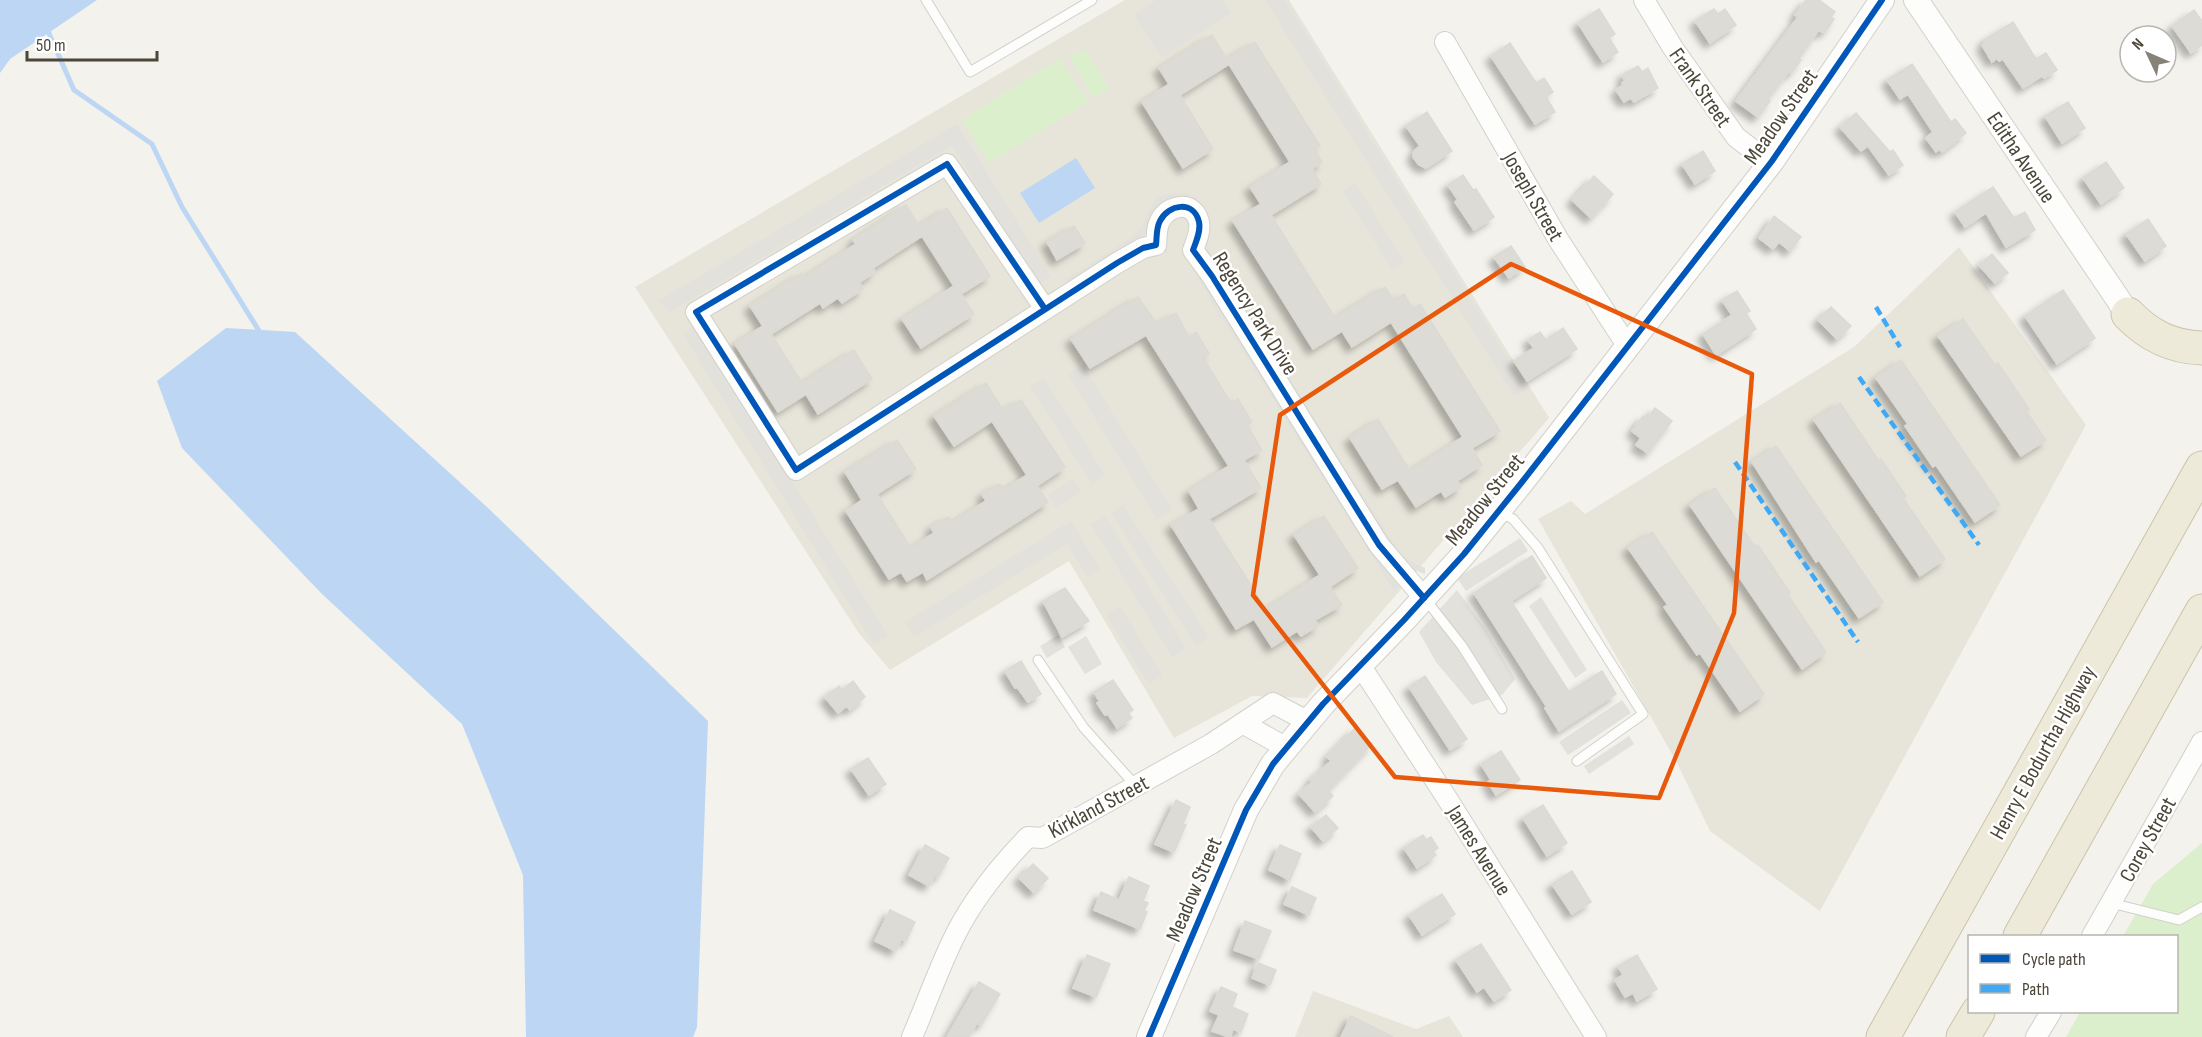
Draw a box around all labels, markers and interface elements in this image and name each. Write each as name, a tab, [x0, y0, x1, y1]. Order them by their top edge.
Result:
scale bar	[27, 24, 158, 62]
north arrow	[2118, 24, 2178, 84]
text: 50 m	[36, 35, 66, 56]
text: N	[2128, 35, 2148, 54]
street label: Frank Street	[1663, 43, 1737, 133]
street label: Meadow Street	[1738, 63, 1824, 170]
street label: Editha Avenue	[1980, 107, 2061, 209]
street label: Joseph Street	[1496, 146, 1569, 247]
street label: Regency Park Drive	[1206, 247, 1303, 381]
street label: Meadow Street	[1440, 448, 1531, 552]
street label: Henry E Bodurtha Highway	[1984, 661, 2103, 844]
street label: Kirkland Street	[1044, 769, 1154, 845]
street label: Corey Street	[2114, 792, 2183, 887]
street label: James Avenue	[1440, 800, 1517, 901]
street label: Meadow Street	[1160, 833, 1229, 946]
legend	[1968, 935, 2178, 1013]
text: Cycle path	[2022, 949, 2086, 970]
text: Path	[2022, 979, 2050, 1000]

